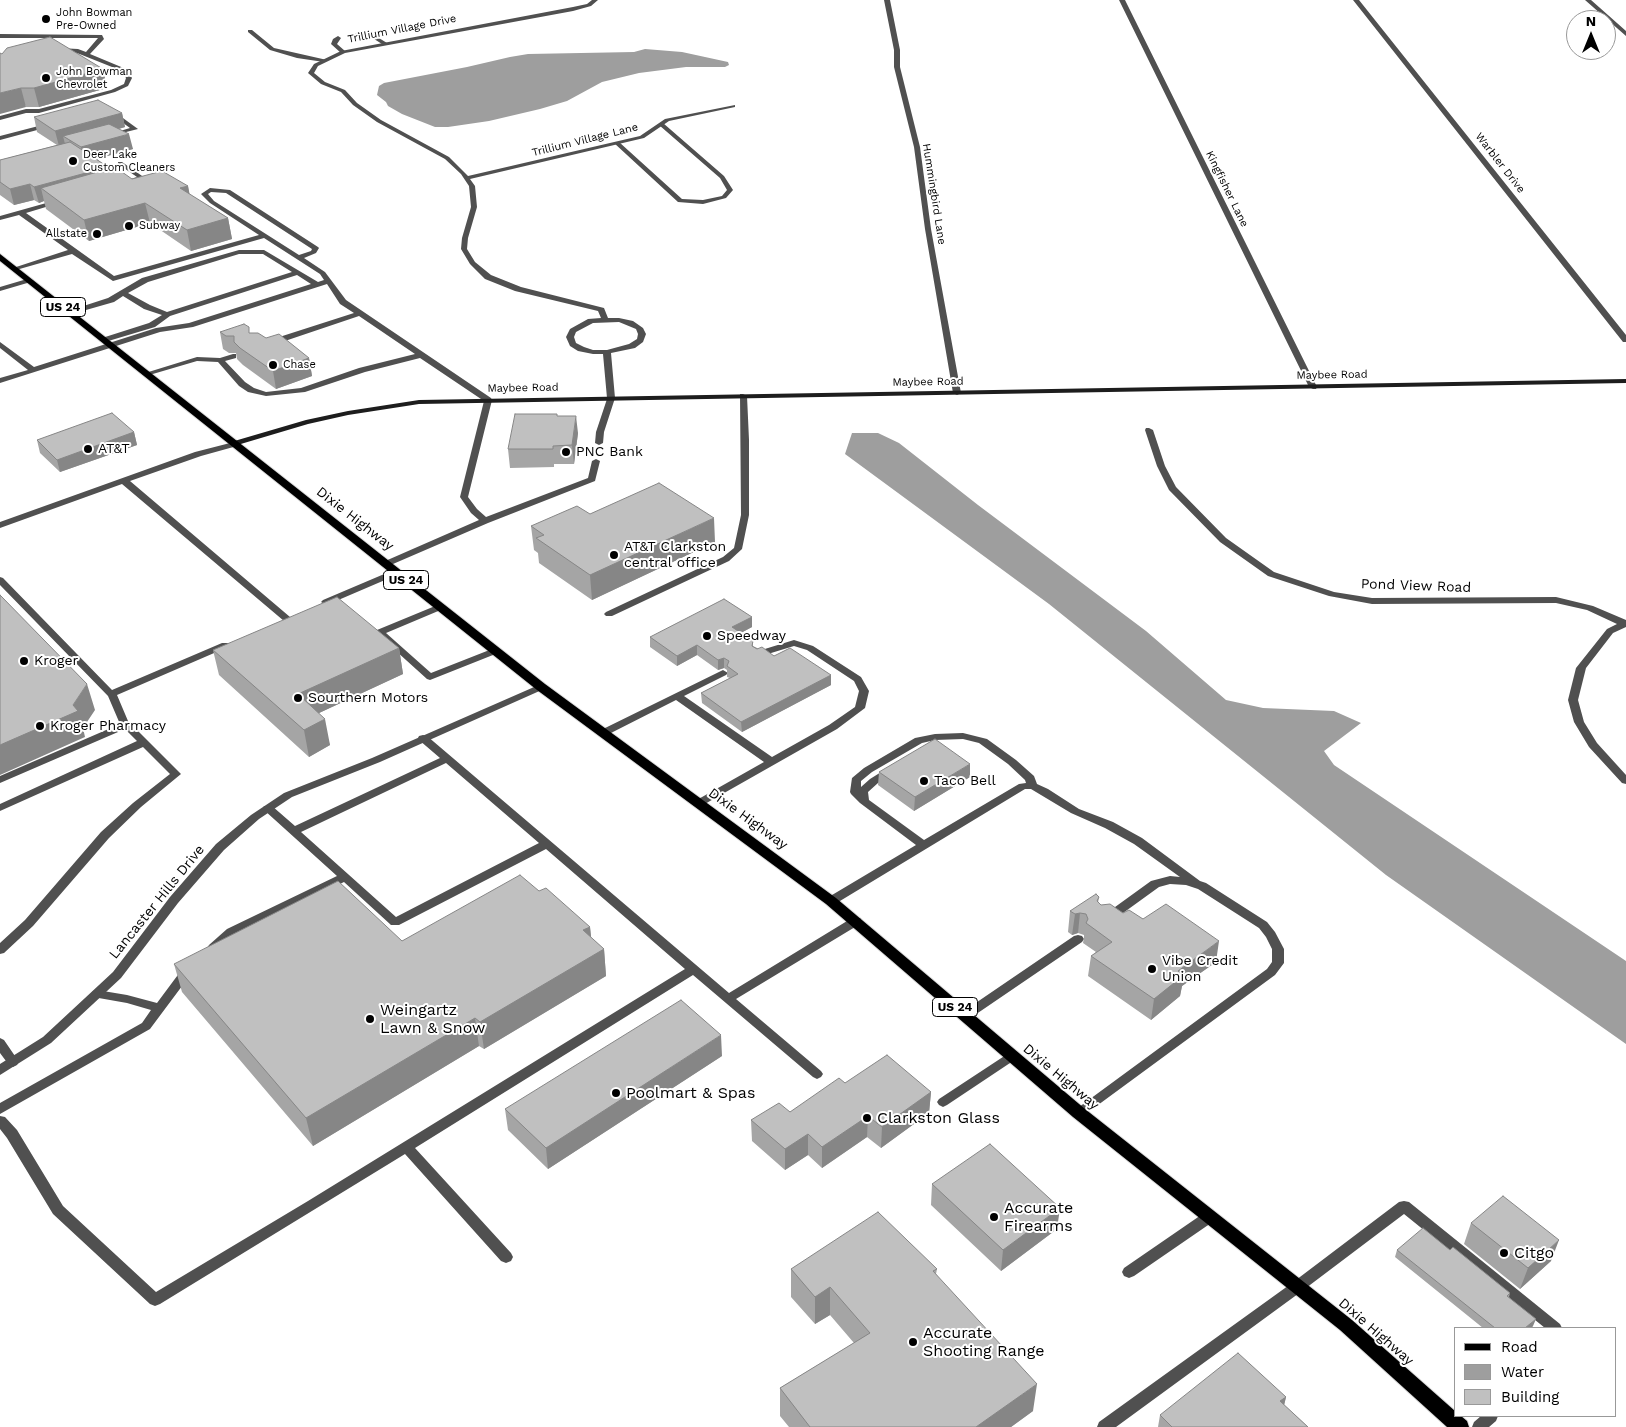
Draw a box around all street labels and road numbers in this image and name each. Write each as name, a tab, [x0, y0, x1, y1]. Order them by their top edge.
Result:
street label: Trillium Village Drive	[347, 12, 457, 46]
street label: Trillium Village Lane	[531, 120, 639, 160]
street label: Warbler Drive	[1472, 130, 1528, 196]
street label: Hummingbird Lane	[919, 143, 949, 245]
street label: Kingfisher Lane	[1203, 149, 1251, 229]
road number: US 24	[40, 298, 86, 316]
street label: Maybee Road	[1296, 368, 1368, 382]
street label: Maybee Road	[892, 375, 964, 389]
street label: Maybee Road	[487, 381, 559, 395]
street label: Dixie Highway	[313, 483, 397, 555]
road number: US 24	[384, 570, 428, 590]
street label: Pond View Road	[1361, 576, 1471, 596]
street label: Dixie Highway	[705, 785, 791, 853]
street label: Lancaster Hills Drive	[106, 842, 208, 962]
road number: US 24	[932, 998, 978, 1016]
street label: Dixie Highway	[1020, 1040, 1102, 1114]
street label: Dixie Highway	[1335, 1295, 1417, 1369]

